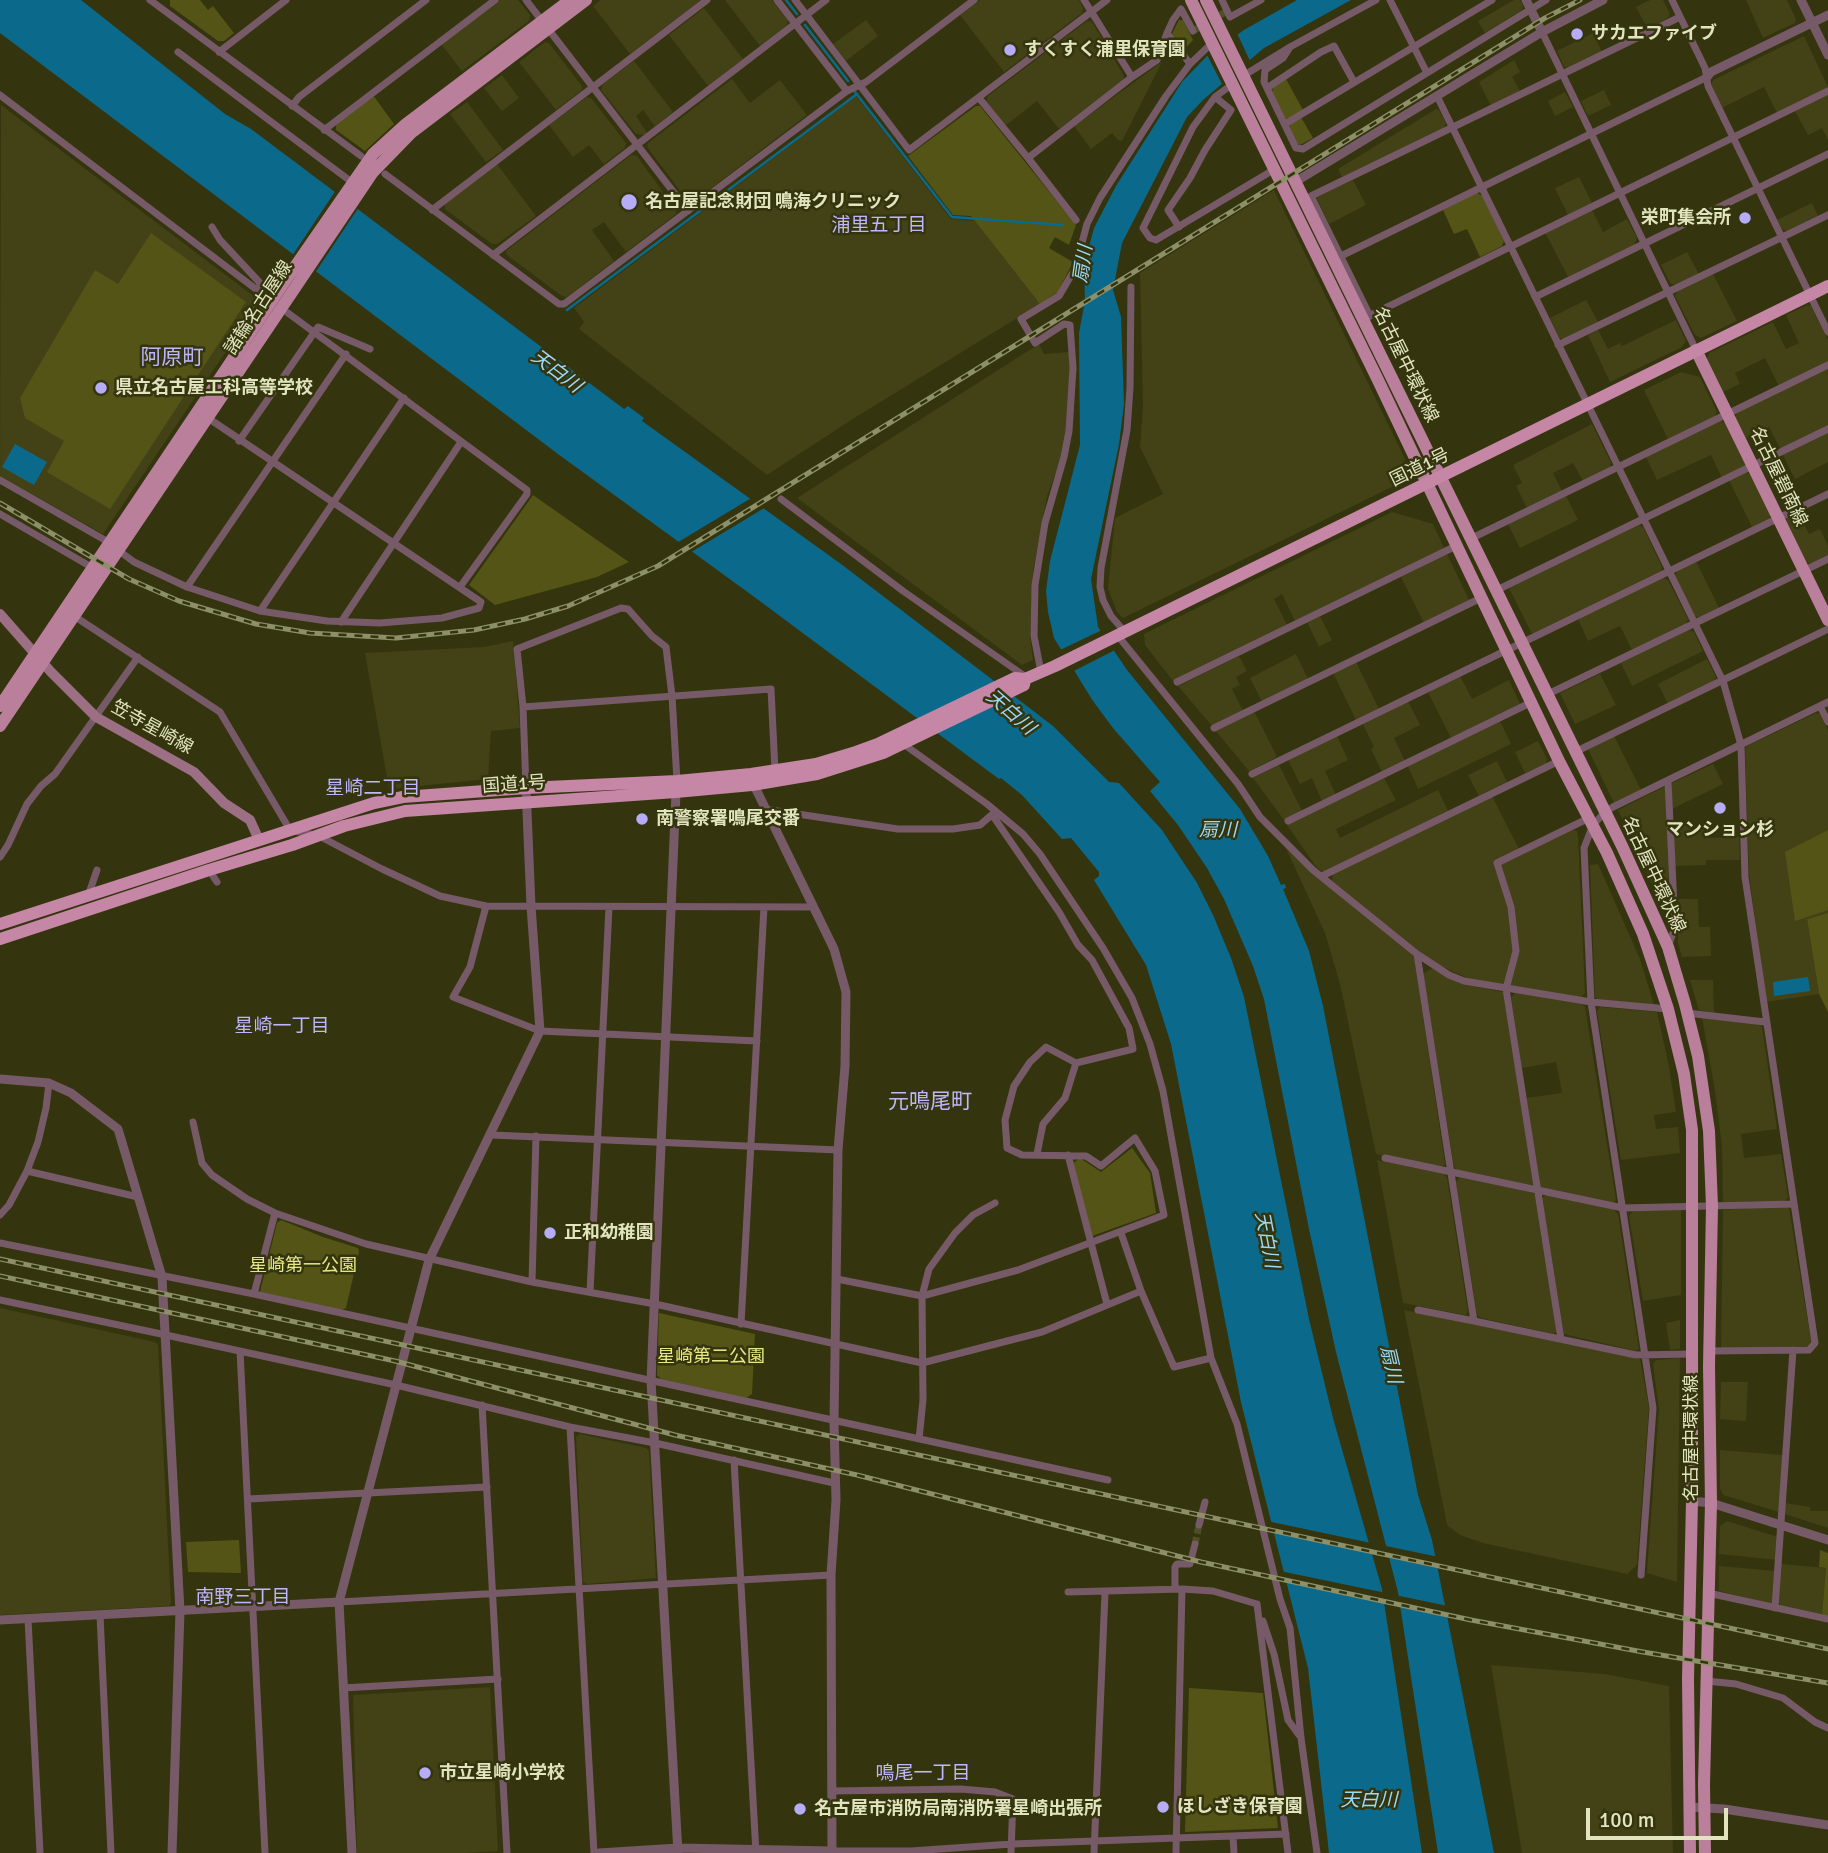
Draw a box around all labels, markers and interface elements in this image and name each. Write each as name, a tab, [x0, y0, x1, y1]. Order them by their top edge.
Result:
place label: サカエファイブ	[1591, 23, 1717, 45]
marker: サカエファイブ	[1569, 26, 1585, 42]
place label: すくすく浦里保育園	[1024, 39, 1186, 61]
marker: すくすく浦里保育園	[1002, 42, 1018, 58]
place label: 名古屋記念財団 鳴海クリニック	[645, 191, 901, 213]
marker: 名古屋記念財団 鳴海クリニック	[619, 192, 639, 212]
place label: 栄町集会所	[1641, 207, 1731, 229]
marker: 栄町集会所	[1737, 210, 1753, 226]
district label: 浦里五丁目	[832, 215, 926, 237]
water label: 扇川	[1070, 244, 1098, 284]
street label: 諸輪名古屋線	[221, 257, 297, 359]
street label: 名古屋中環状線	[1368, 304, 1442, 426]
district label: 阿原町	[141, 345, 203, 371]
water label: 天白川	[526, 346, 586, 398]
place label: 県立名古屋工科高等学校	[115, 377, 313, 399]
marker: 県立名古屋工科高等学校	[93, 380, 109, 396]
street label: 名古屋碧南線	[1745, 424, 1811, 530]
street label: 国道1号	[1387, 444, 1453, 492]
water label: 天白川	[981, 686, 1039, 740]
street label: 笠寺星崎線	[107, 697, 197, 759]
street label: 国道1号	[481, 772, 547, 798]
district label: 星崎二丁目	[326, 778, 420, 800]
marker: マンション杉	[1712, 800, 1728, 816]
place label: 南警察署鳴尾交番	[656, 808, 800, 830]
marker: 南警察署鳴尾交番	[634, 811, 650, 827]
street label: 名古屋中環状線	[1617, 813, 1689, 937]
place label: マンション杉	[1666, 819, 1774, 841]
water label: 扇川	[1199, 820, 1237, 842]
district label: 星崎一丁目	[235, 1016, 329, 1038]
district label: 元鳴尾町	[888, 1089, 972, 1115]
water label: 天白川	[1249, 1210, 1283, 1270]
place label: 正和幼稚園	[564, 1222, 654, 1244]
marker: 正和幼稚園	[542, 1225, 558, 1241]
park label: 星崎第一公園	[249, 1255, 357, 1277]
water label: 扇川	[1375, 1344, 1405, 1386]
park label: 星崎第二公園	[657, 1346, 765, 1368]
street label: 名古屋中環状線	[1681, 1375, 1703, 1501]
district label: 南野三丁目	[196, 1587, 290, 1609]
place label: 市立星崎小学校	[439, 1762, 565, 1784]
district label: 鳴尾一丁目	[876, 1763, 970, 1785]
marker: 市立星崎小学校	[417, 1765, 433, 1781]
water label: 天白川	[1341, 1790, 1397, 1812]
scale bar	[1590, 1794, 1732, 1838]
place label: ほしざき保育園	[1177, 1796, 1303, 1818]
place label: 名古屋市消防局南消防署星崎出張所	[814, 1798, 1102, 1820]
marker: ほしざき保育園	[1155, 1799, 1171, 1815]
marker: 名古屋市消防局南消防署星崎出張所	[792, 1801, 808, 1817]
text: 100 m	[1599, 1807, 1654, 1833]

